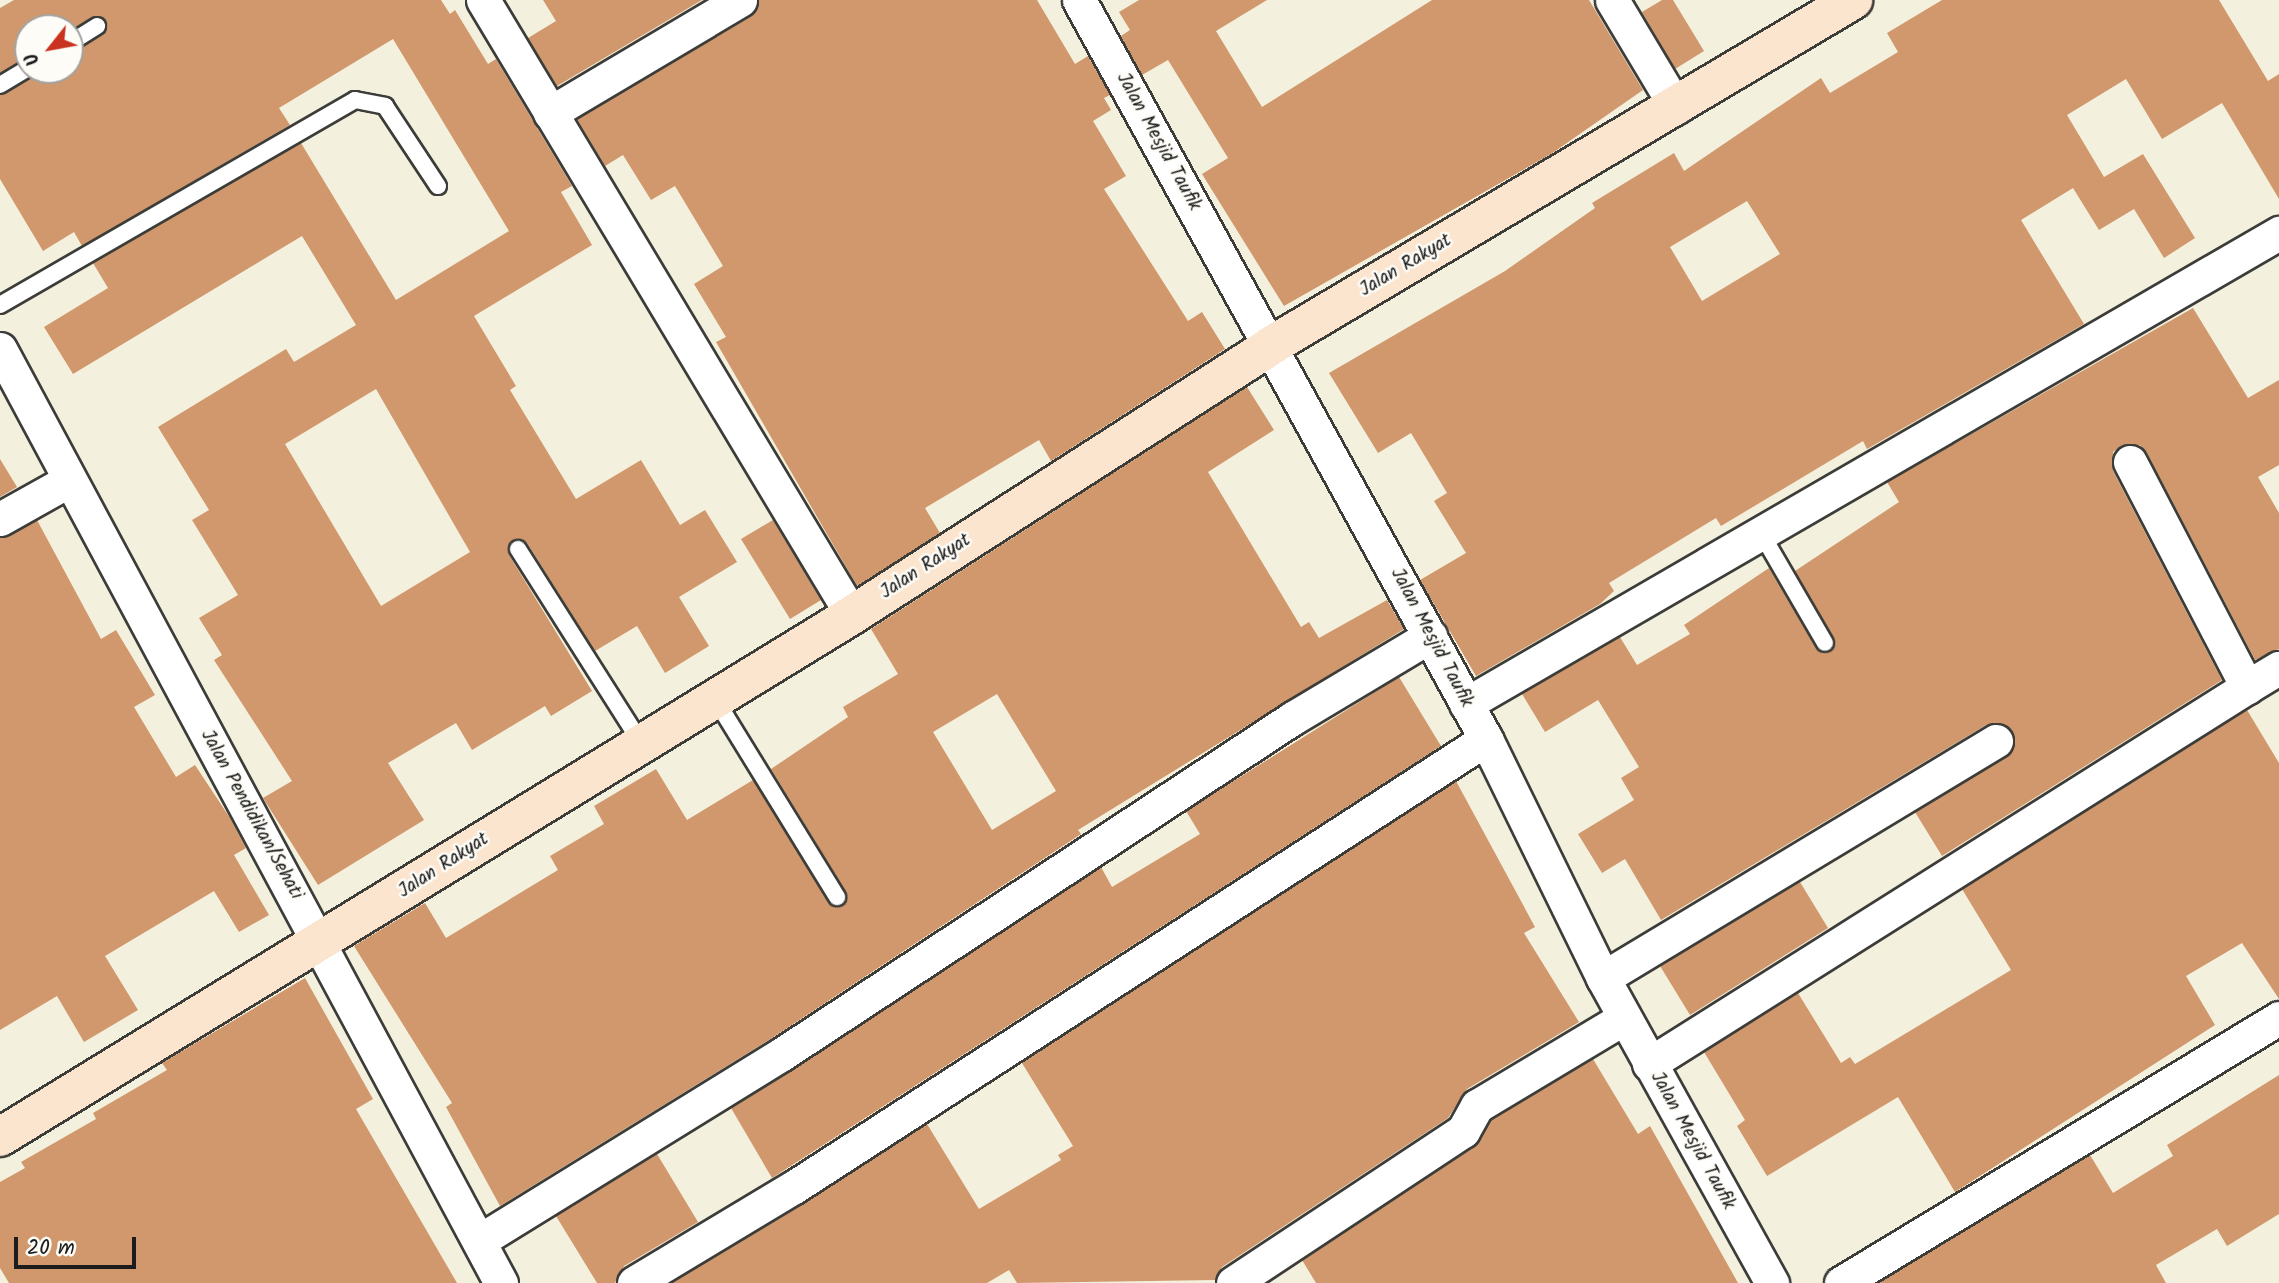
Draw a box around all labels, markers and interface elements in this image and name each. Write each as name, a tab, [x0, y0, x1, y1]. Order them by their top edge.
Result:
north arrow	[14, 14, 84, 84]
text: U	[17, 46, 48, 71]
street label: Jalan Mesjid Taufik	[1111, 69, 1205, 215]
street label: Jalan Rakyat	[1356, 230, 1456, 302]
street label: Jalan Rakyat	[877, 529, 975, 605]
street label: Jalan Mesjid Taufik	[1385, 565, 1477, 711]
street label: Jalan Pendidikan/Sehati	[195, 726, 307, 904]
street label: Jalan Rakyat	[395, 828, 493, 904]
street label: Jalan Mesjid Taufik	[1645, 1068, 1739, 1214]
scale bar	[18, 1224, 140, 1268]
text: 20 m	[27, 1232, 75, 1265]

